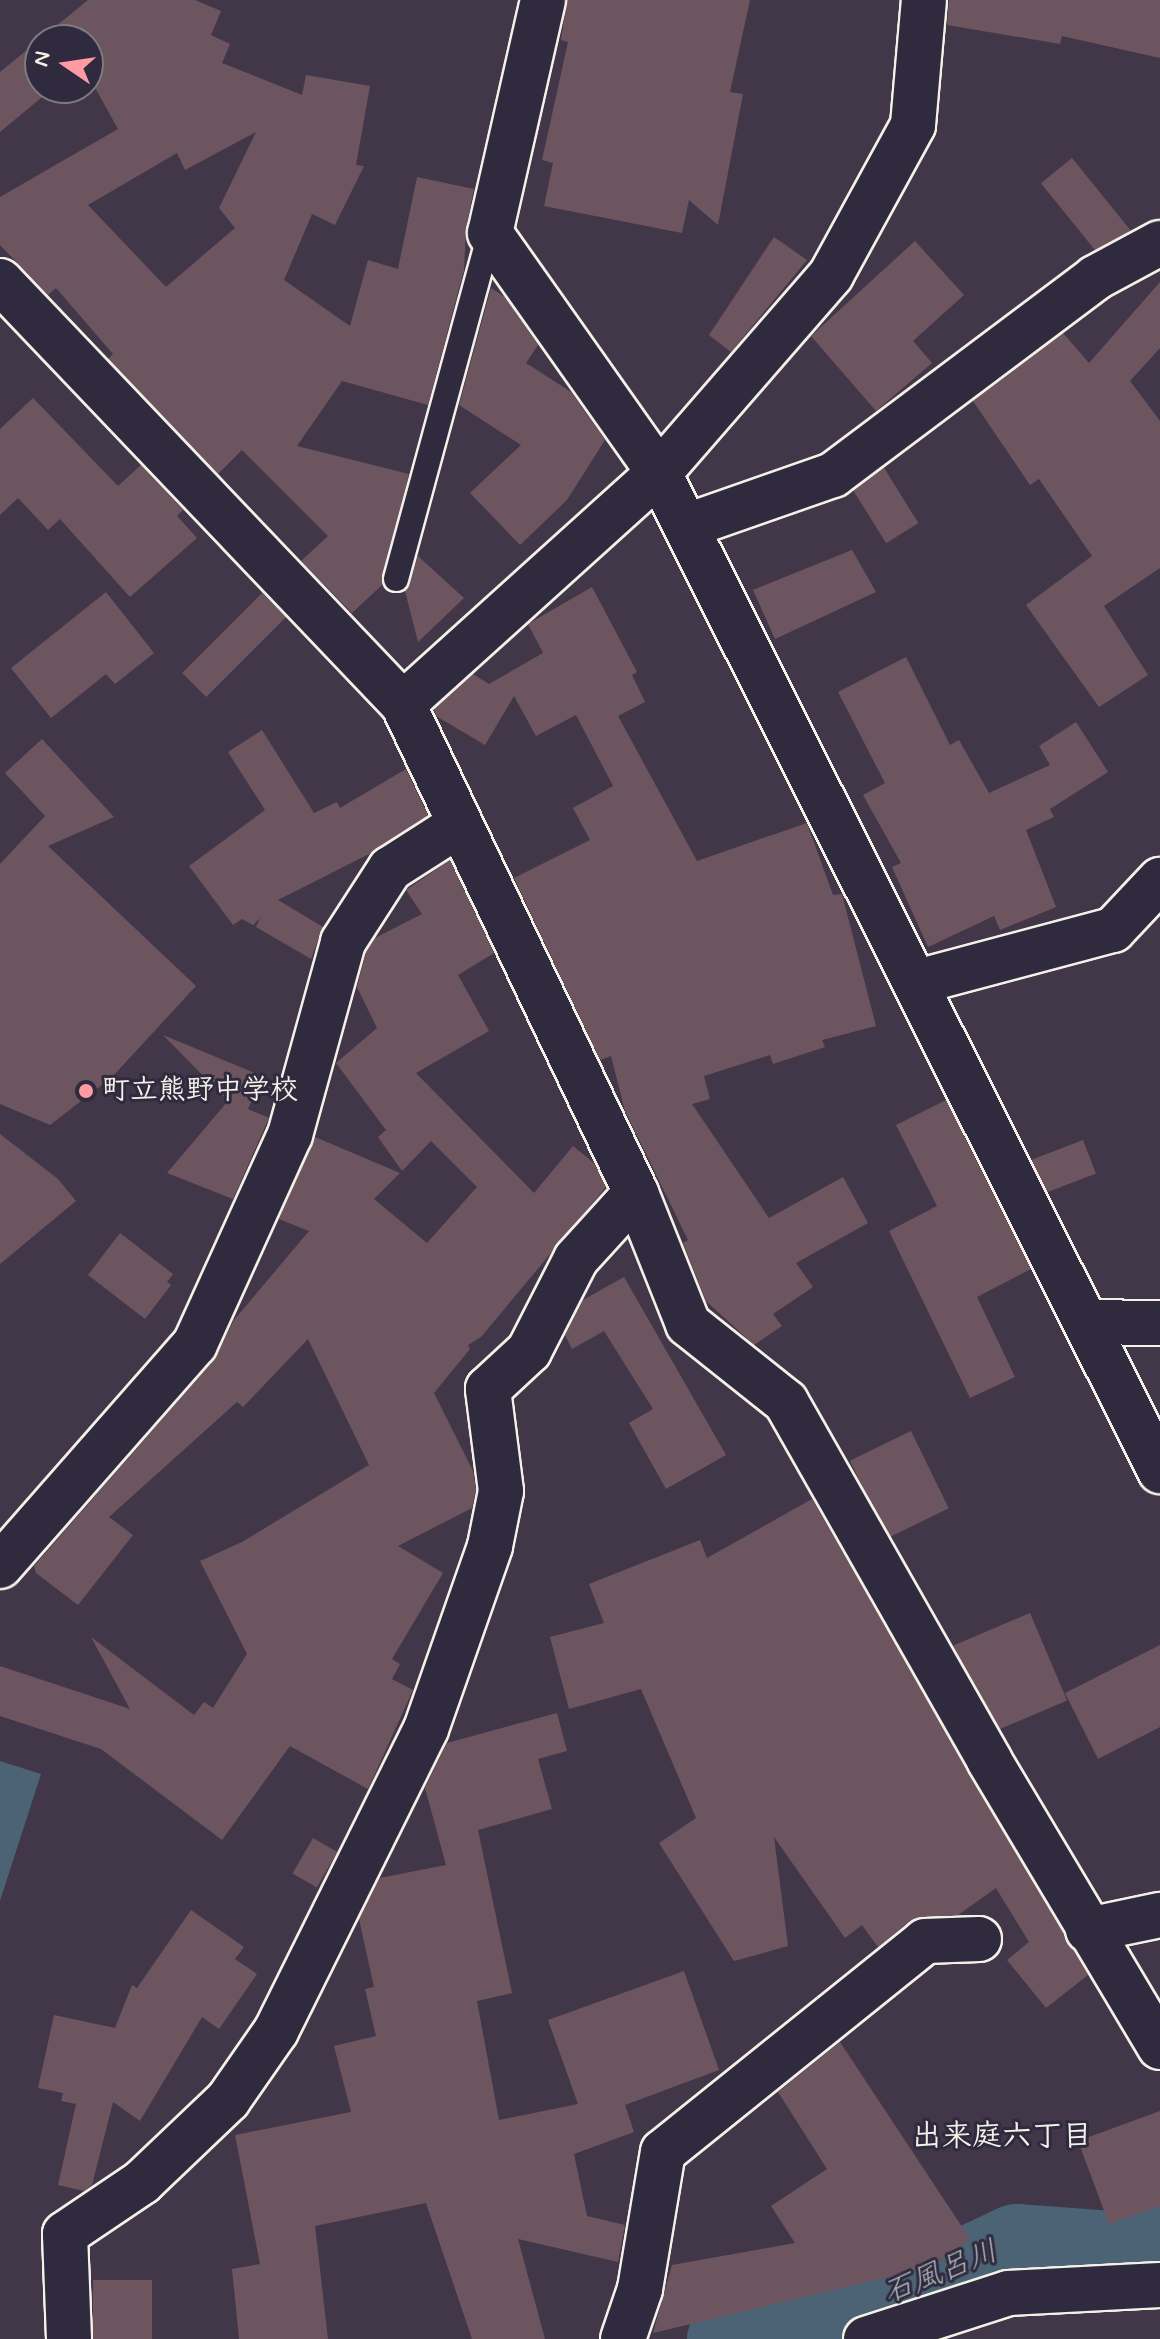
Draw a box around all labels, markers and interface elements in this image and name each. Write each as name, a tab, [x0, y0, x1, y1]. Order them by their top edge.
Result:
north arrow	[24, 24, 104, 104]
text: N	[27, 49, 58, 69]
place label: 町立熊野中学校	[102, 1074, 298, 1108]
marker: 町立熊野中学校	[77, 1082, 95, 1100]
district label: 出来庭六丁目	[912, 2119, 1092, 2155]
water label: 石風呂川	[879, 2234, 1003, 2312]

